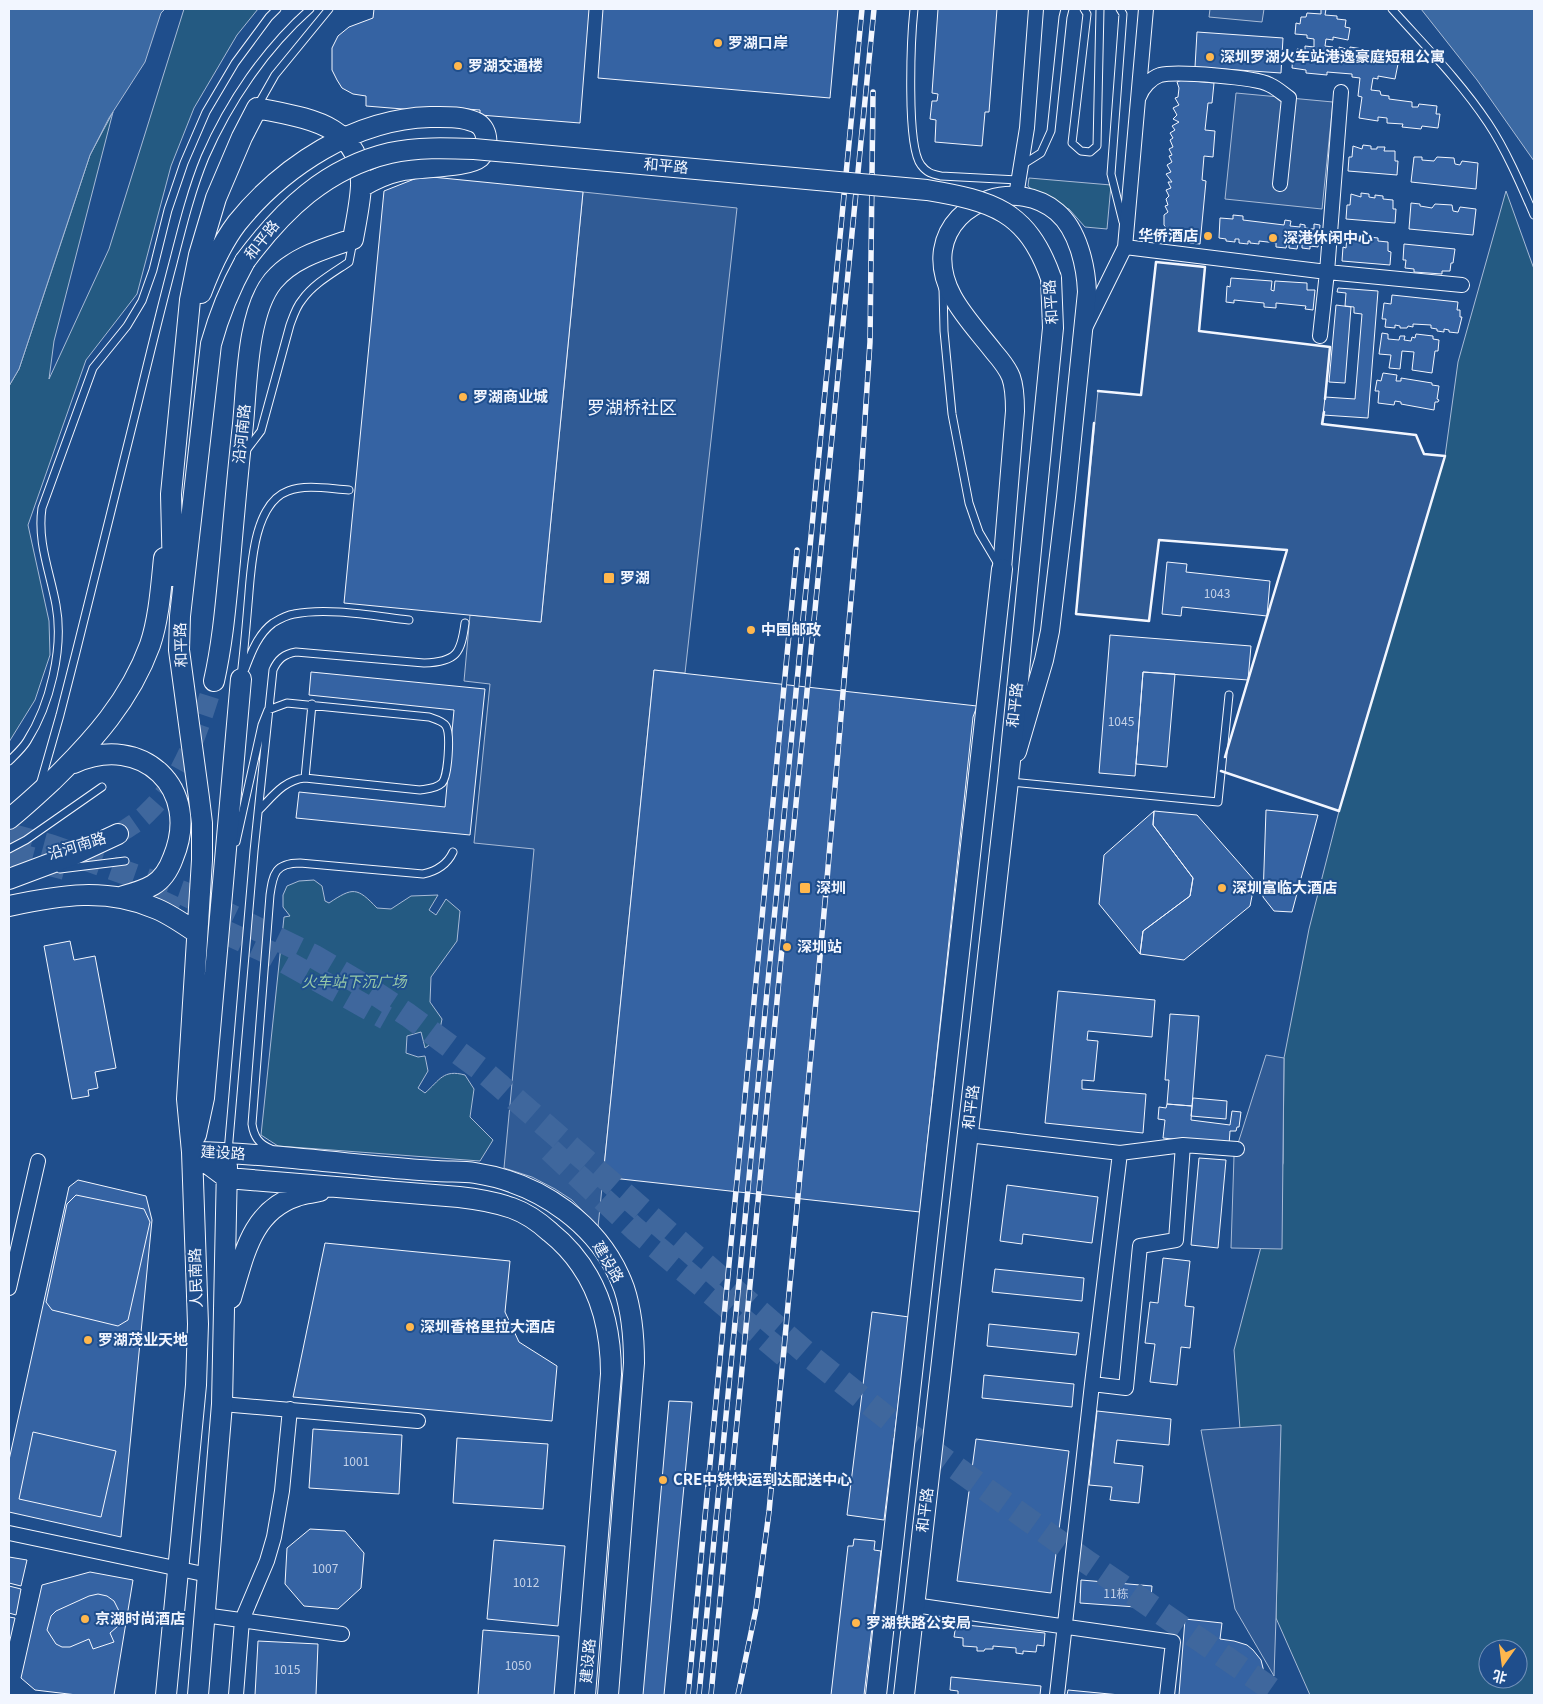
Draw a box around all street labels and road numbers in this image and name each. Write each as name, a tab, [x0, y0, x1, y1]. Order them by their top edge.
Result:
street label: 和平路	[643, 152, 689, 177]
street label: 和平路	[239, 215, 283, 263]
street label: 和平路	[1037, 279, 1062, 325]
street label: 沿河南路	[227, 403, 254, 465]
street label: 和平路	[168, 622, 191, 668]
street label: 和平路	[1001, 681, 1026, 728]
street label: 沿河南路	[45, 826, 108, 863]
street label: 和平路	[956, 1083, 983, 1130]
street label: 建设路	[200, 1140, 246, 1163]
street label: 建设路	[589, 1237, 630, 1286]
street label: 人民南路	[183, 1248, 206, 1308]
street label: 和平路	[910, 1486, 937, 1533]
street label: 建设路	[574, 1638, 599, 1684]

